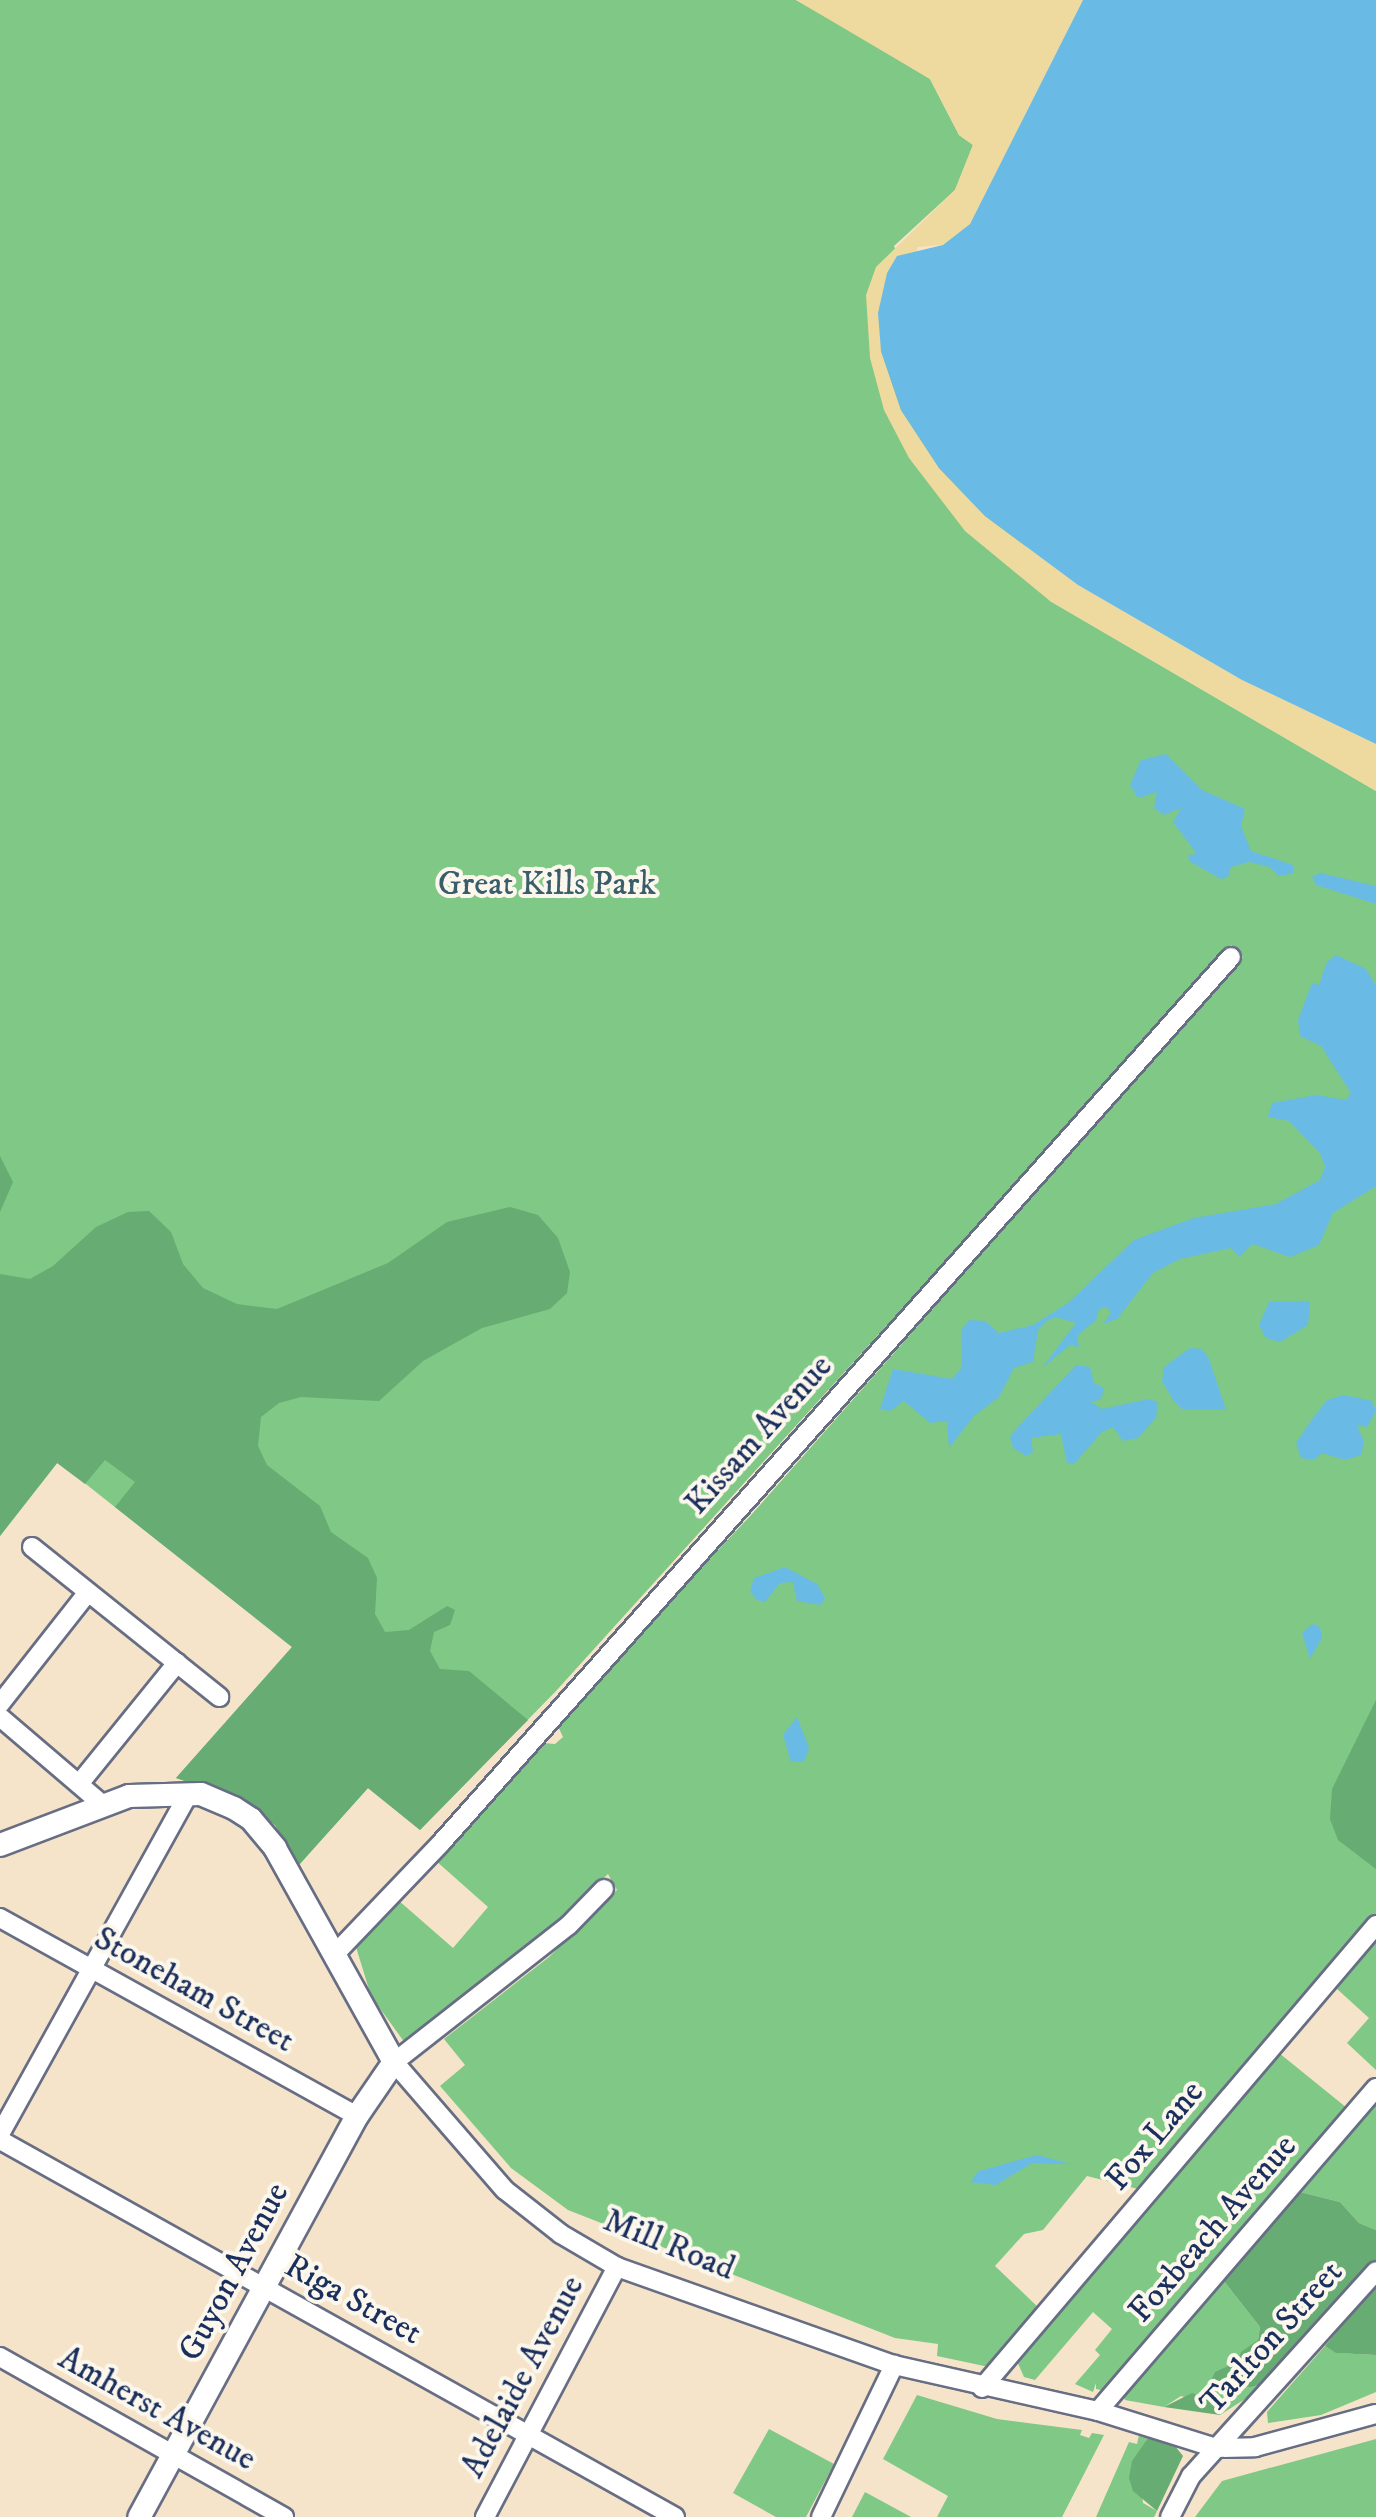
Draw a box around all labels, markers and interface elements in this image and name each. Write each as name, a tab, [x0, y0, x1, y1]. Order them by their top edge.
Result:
park label: Great Kills Park	[438, 865, 656, 905]
street label: Kissam Avenue	[677, 1347, 841, 1523]
street label: Stoneham Street	[87, 1918, 301, 2062]
street label: Fox Lane	[1097, 2073, 1213, 2199]
street label: Foxbeach Avenue	[1120, 2127, 1306, 2331]
street label: Guyon Avenue	[170, 2176, 298, 2368]
street label: Mill Road	[597, 2200, 741, 2290]
street label: Riga Street	[277, 2246, 429, 2354]
street label: Tarlton Street	[1192, 2253, 1352, 2423]
street label: Adelaide Avenue	[453, 2269, 593, 2485]
street label: Amherst Avenue	[51, 2338, 263, 2480]

